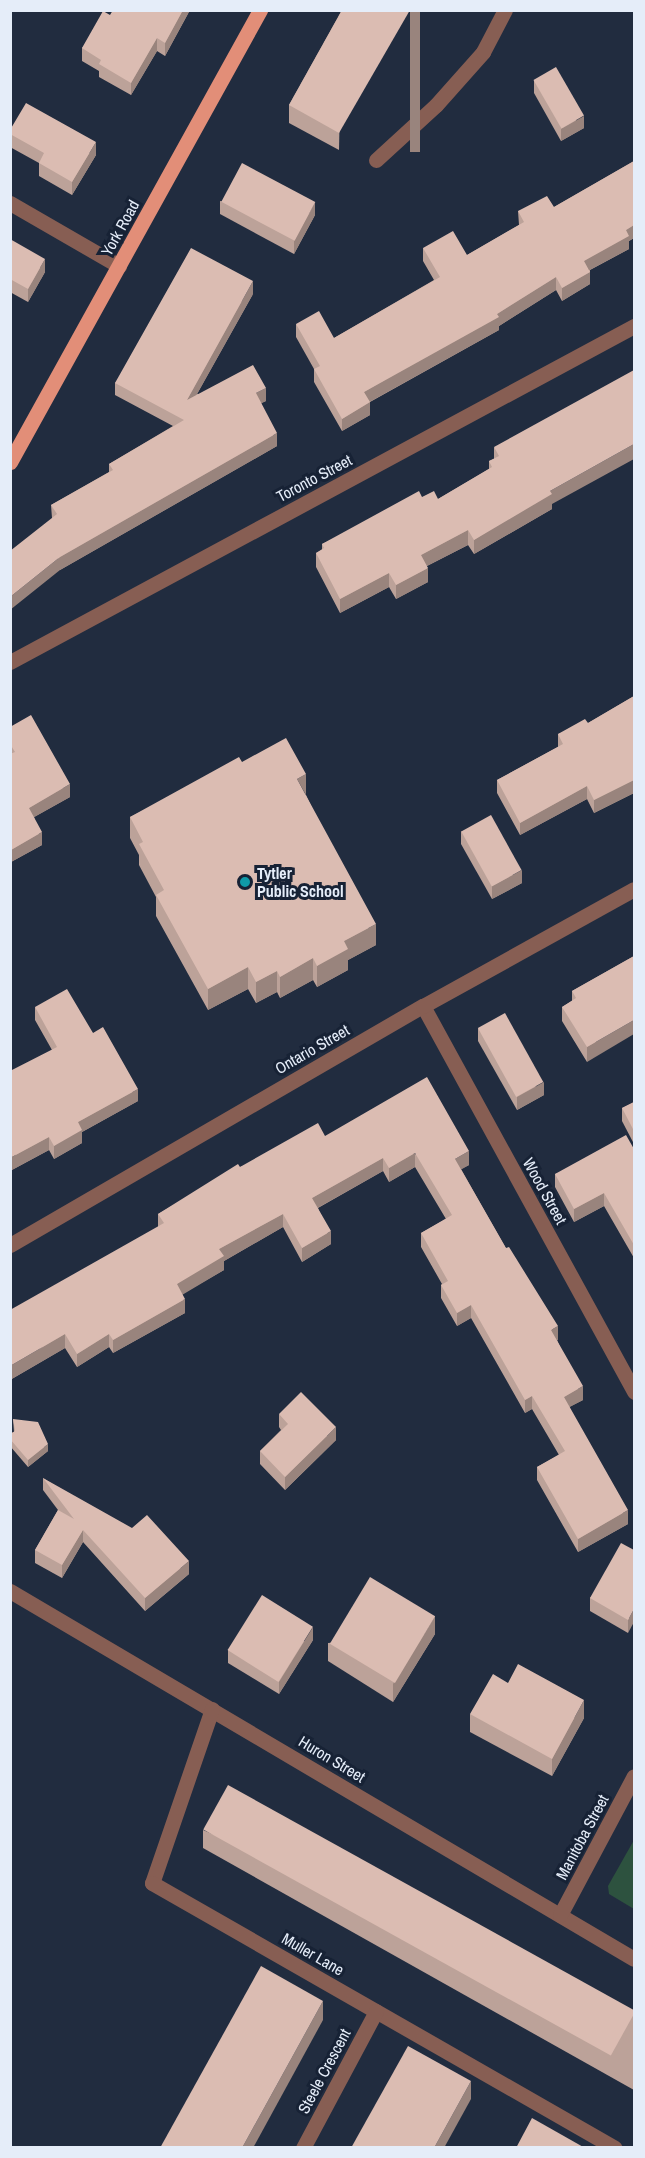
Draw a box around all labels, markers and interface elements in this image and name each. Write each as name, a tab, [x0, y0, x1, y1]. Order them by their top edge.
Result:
street label: York Road	[97, 197, 143, 259]
street label: Toronto Street	[273, 450, 355, 506]
place label: Tytler Public School	[257, 863, 344, 901]
marker: Tytler Public School	[238, 875, 252, 889]
street label: Ontario Street	[272, 1020, 352, 1078]
street label: Wood Street	[519, 1155, 571, 1227]
street label: Huron Street	[295, 1732, 369, 1786]
street label: Manitoba Street	[552, 1791, 612, 1883]
street label: Muller Lane	[279, 1929, 347, 1979]
street label: Steele Crescent	[294, 2025, 354, 2117]

